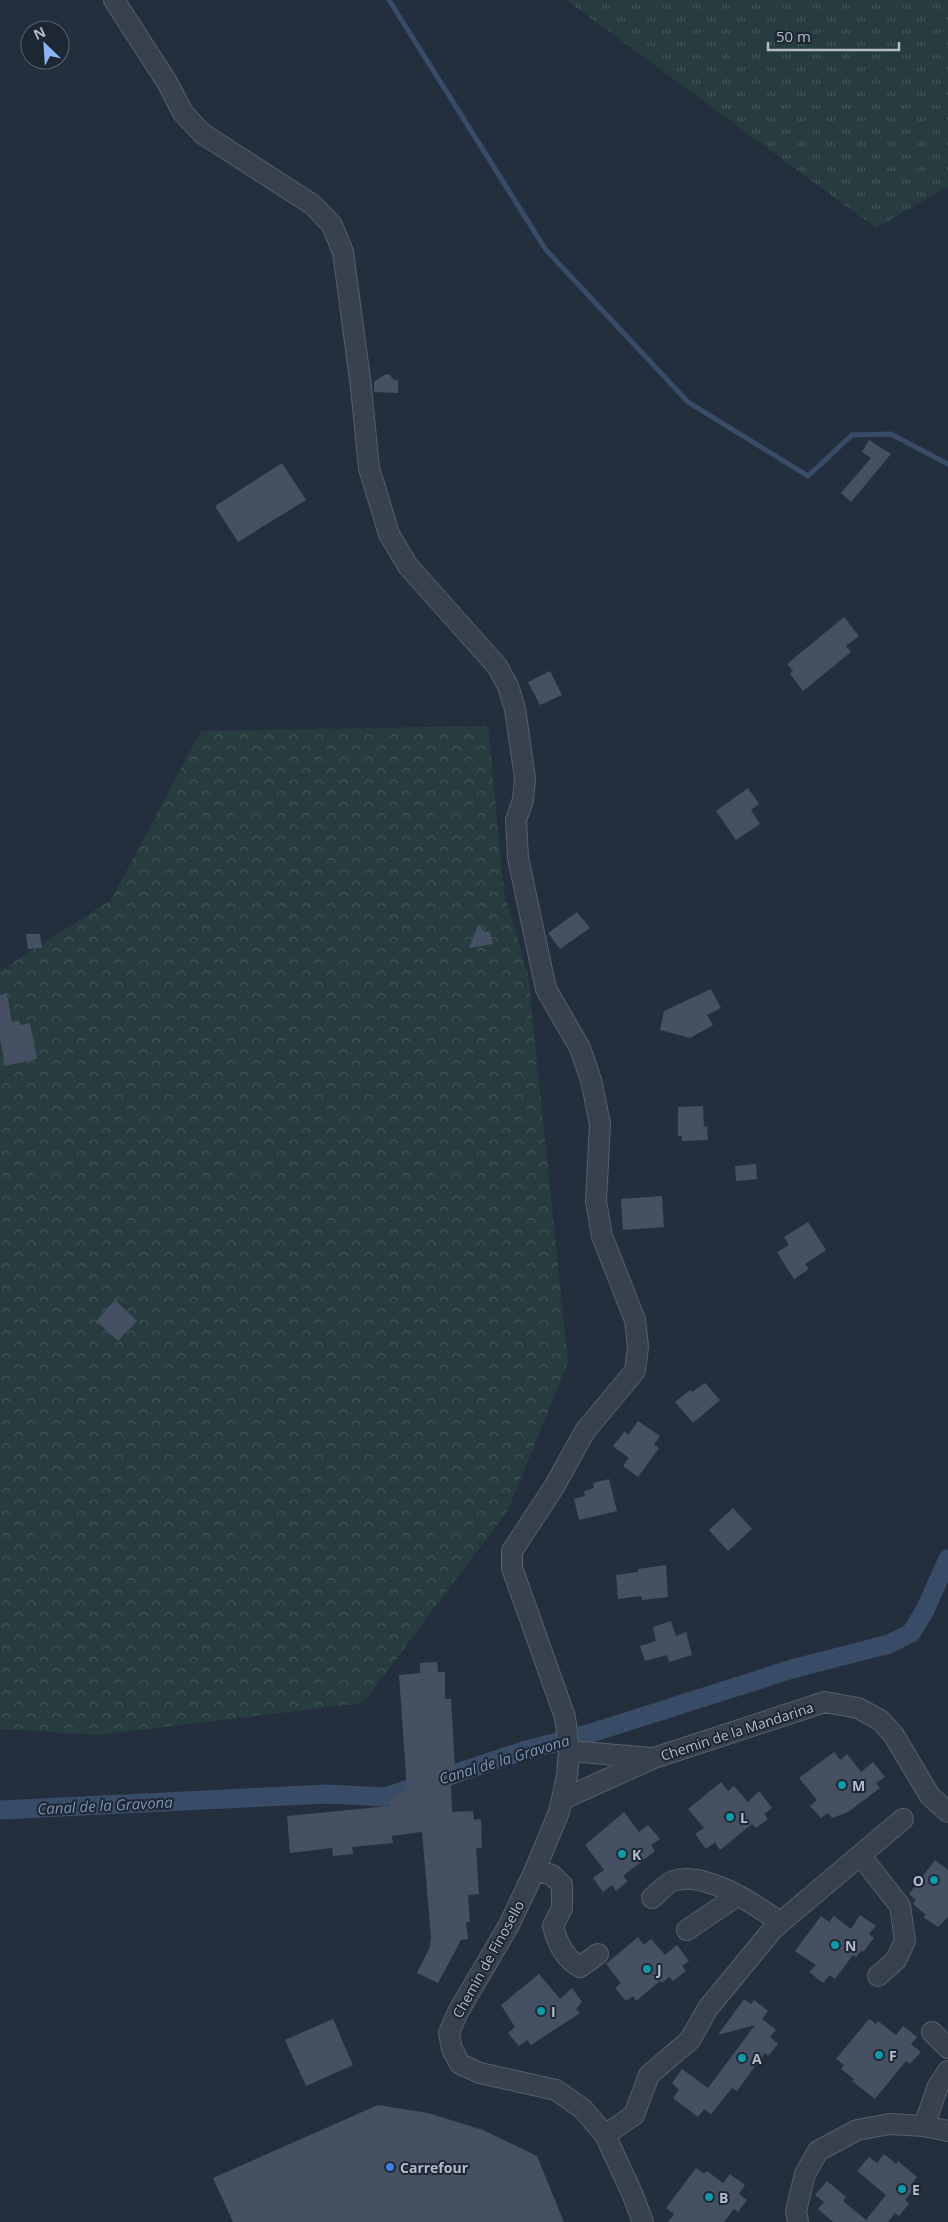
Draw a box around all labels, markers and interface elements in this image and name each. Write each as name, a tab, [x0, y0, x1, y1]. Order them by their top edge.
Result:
north arrow	[20, 20, 70, 70]
scale bar	[768, 20, 899, 52]
text: N	[30, 22, 48, 44]
text: 50 m	[776, 26, 811, 46]
street label: Chemin de la Mandarina	[658, 1697, 816, 1765]
water label: Canal de la Gravona	[436, 1729, 572, 1788]
place label: M	[852, 1776, 865, 1795]
marker: M	[836, 1779, 848, 1791]
water label: Canal de la Gravona	[37, 1791, 174, 1819]
place label: L	[740, 1808, 748, 1827]
marker: L	[724, 1811, 736, 1823]
place label: K	[632, 1845, 642, 1864]
marker: K	[616, 1848, 628, 1860]
place label: O	[913, 1871, 924, 1890]
marker: O	[928, 1874, 940, 1886]
street label: Chemin de Finosello	[448, 1897, 528, 2021]
place label: N	[845, 1936, 856, 1955]
marker: N	[829, 1939, 841, 1951]
place label: J	[655, 1960, 662, 1979]
marker: J	[641, 1963, 653, 1975]
place label: I	[551, 2002, 556, 2021]
marker: I	[535, 2005, 547, 2017]
place label: F	[889, 2046, 897, 2065]
place label: A	[752, 2049, 762, 2068]
marker: F	[873, 2049, 885, 2061]
marker: A	[736, 2052, 748, 2064]
place label: Carrefour	[400, 2158, 469, 2177]
marker: Carrefour	[384, 2161, 396, 2173]
place label: E	[912, 2180, 920, 2199]
marker: E	[896, 2183, 908, 2195]
place label: B	[719, 2188, 728, 2207]
marker: B	[703, 2191, 715, 2203]

